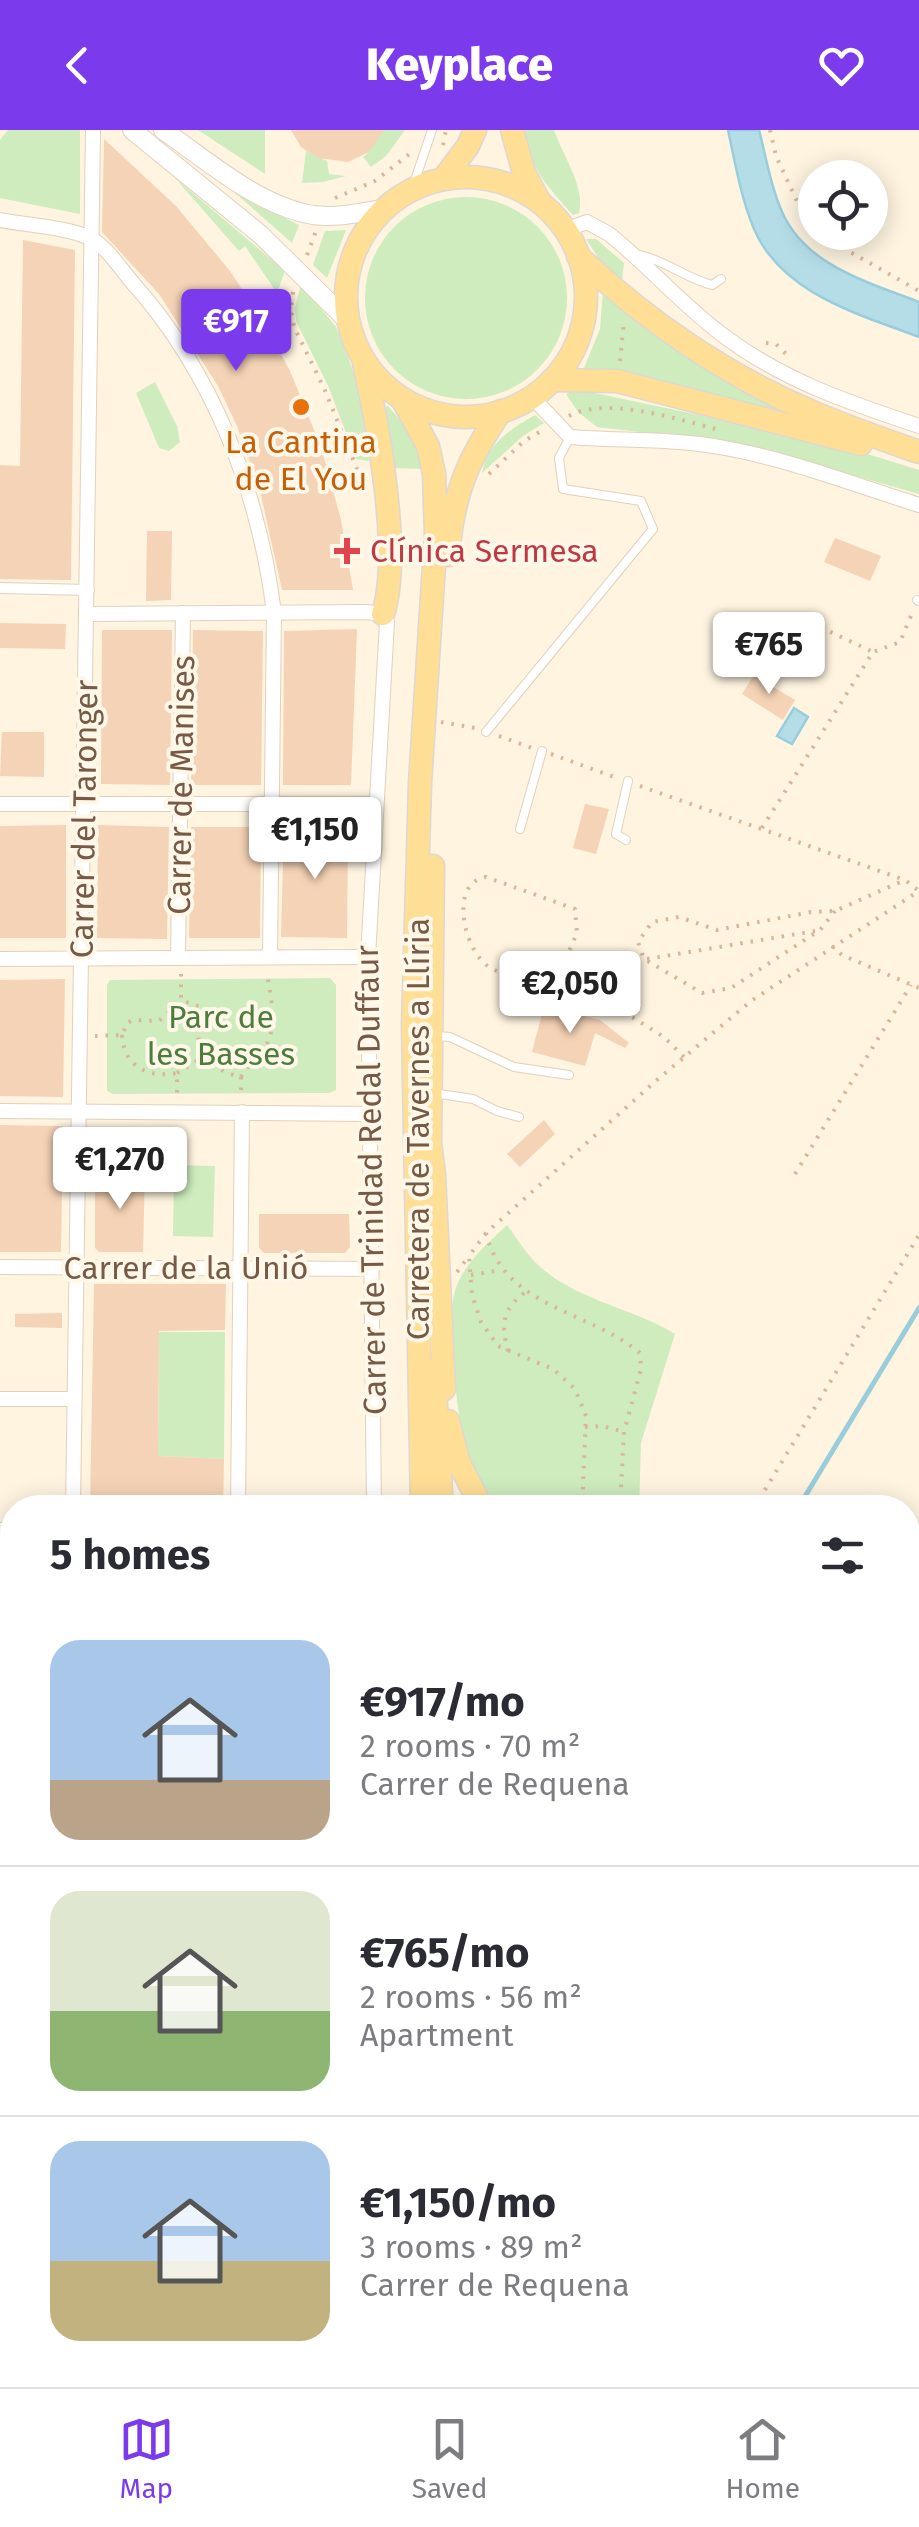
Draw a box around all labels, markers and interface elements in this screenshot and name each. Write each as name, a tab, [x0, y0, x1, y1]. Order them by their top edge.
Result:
icon: back	[50, 38, 105, 93]
text: Keyplace	[366, 38, 553, 92]
icon: heart	[814, 38, 869, 93]
map controls	[798, 160, 888, 250]
button: locate	[798, 160, 888, 250]
pin: €917	[177, 289, 295, 374]
text: €917	[203, 302, 269, 340]
marker: La Cantina de El You	[290, 396, 312, 418]
place label: La Cantina de El You	[225, 423, 377, 498]
place label: Clínica Sermesa	[370, 532, 599, 570]
marker: Clínica Sermesa	[334, 538, 360, 564]
pin: €765	[710, 612, 828, 697]
text: €765	[735, 625, 803, 663]
street label: Carrer de Manises	[160, 655, 202, 915]
street label: Carrer del Taronger	[63, 679, 105, 959]
pin: €1,150	[234, 797, 396, 882]
text: €1,150	[271, 810, 359, 848]
street label: Carretera de Tavernes a Llíria	[399, 918, 437, 1340]
street label: Carrer de Trinidad Redal Duffaur	[348, 944, 394, 1415]
pin: €2,050	[489, 951, 651, 1036]
text: €2,050	[522, 964, 618, 1002]
park label: Parc de les Basses	[147, 998, 295, 1073]
pin: €1,270	[39, 1127, 201, 1212]
text: €1,270	[75, 1140, 165, 1178]
street label: Carrer de la Unió	[64, 1249, 308, 1287]
icon: filters	[815, 1528, 870, 1583]
text: 5 homes	[50, 1530, 210, 1580]
text: €917/mo	[360, 1677, 525, 1727]
icon: home	[130, 1680, 250, 1800]
text: 2 rooms · 70 m²	[360, 1727, 580, 1765]
text: Carrer de Requena	[360, 1765, 630, 1803]
text: €765/mo	[360, 1928, 529, 1978]
icon: home	[130, 1931, 250, 2051]
text: 2 rooms · 56 m²	[360, 1978, 582, 2016]
text: Apartment	[360, 2016, 514, 2054]
text: €1,150/mo	[360, 2178, 556, 2228]
icon: home	[130, 2181, 250, 2301]
text: 3 rooms · 89 m²	[360, 2228, 583, 2266]
text: Carrer de Requena	[360, 2266, 630, 2304]
tab: Map	[119, 2412, 174, 2505]
tab: Saved	[412, 2412, 488, 2505]
tab: Home	[725, 2412, 800, 2505]

